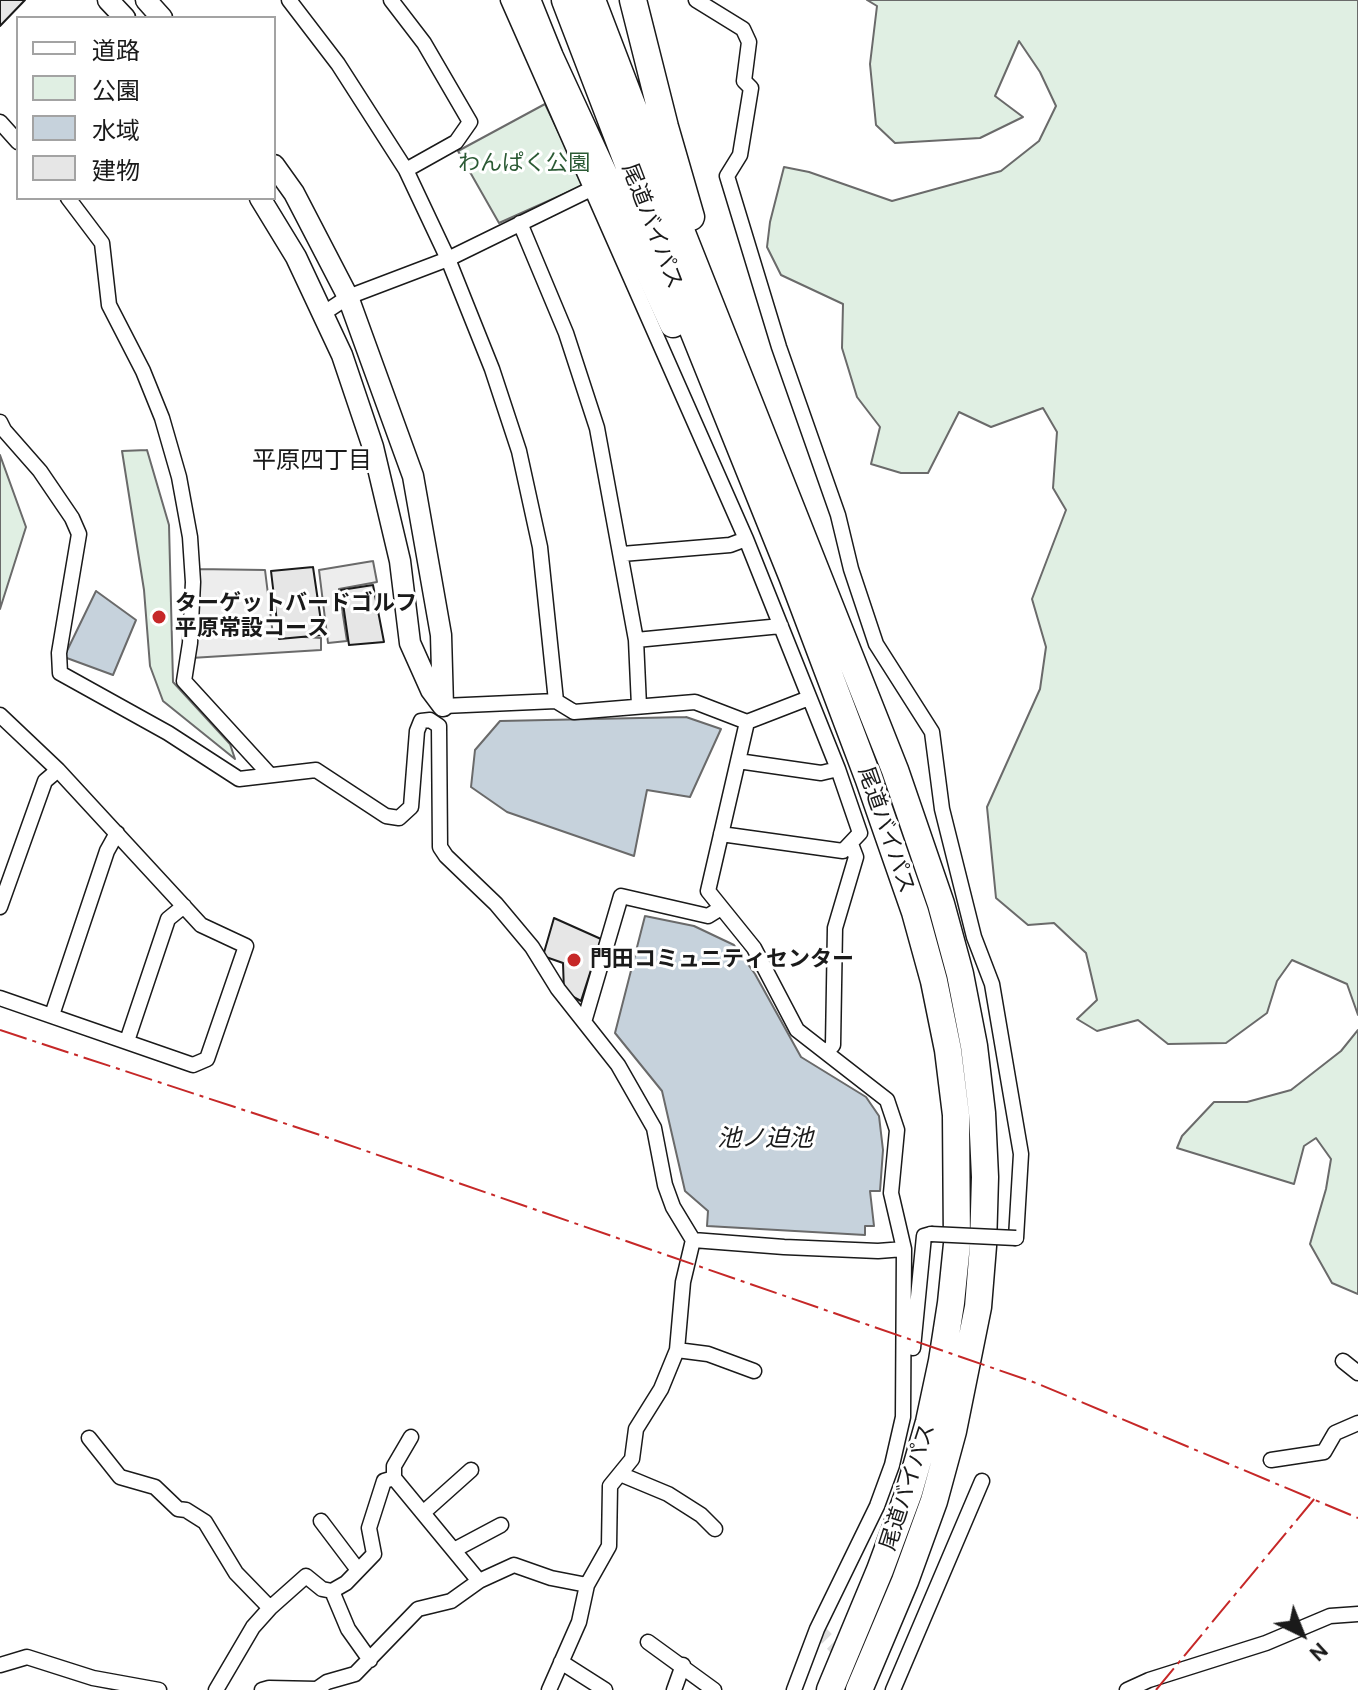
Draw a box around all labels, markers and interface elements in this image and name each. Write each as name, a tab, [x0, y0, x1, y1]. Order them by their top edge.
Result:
legend	[16, 16, 276, 200]
text: 道路	[92, 36, 140, 65]
text: 公園	[92, 76, 140, 105]
text: 水域	[92, 116, 140, 145]
park label: わんぱく公園	[458, 151, 590, 177]
text: 建物	[92, 156, 140, 185]
street label: 尾道バイパス	[616, 160, 688, 292]
district label: 平原四丁目	[252, 447, 372, 475]
place label: ターゲットバードゴルフ 平原常設コース	[175, 591, 417, 642]
marker: ターゲットバードゴルフ 平原常設コース	[150, 608, 168, 626]
street label: 尾道バイパス	[852, 763, 920, 897]
place label: 門田コミュニティセンター	[590, 947, 854, 973]
marker: 門田コミュニティセンター	[565, 951, 583, 969]
water label: 池ノ迫池	[717, 1125, 813, 1153]
street label: 尾道バイパス	[875, 1420, 941, 1554]
north arrow	[1262, 1594, 1342, 1674]
text: N	[1304, 1637, 1334, 1667]

